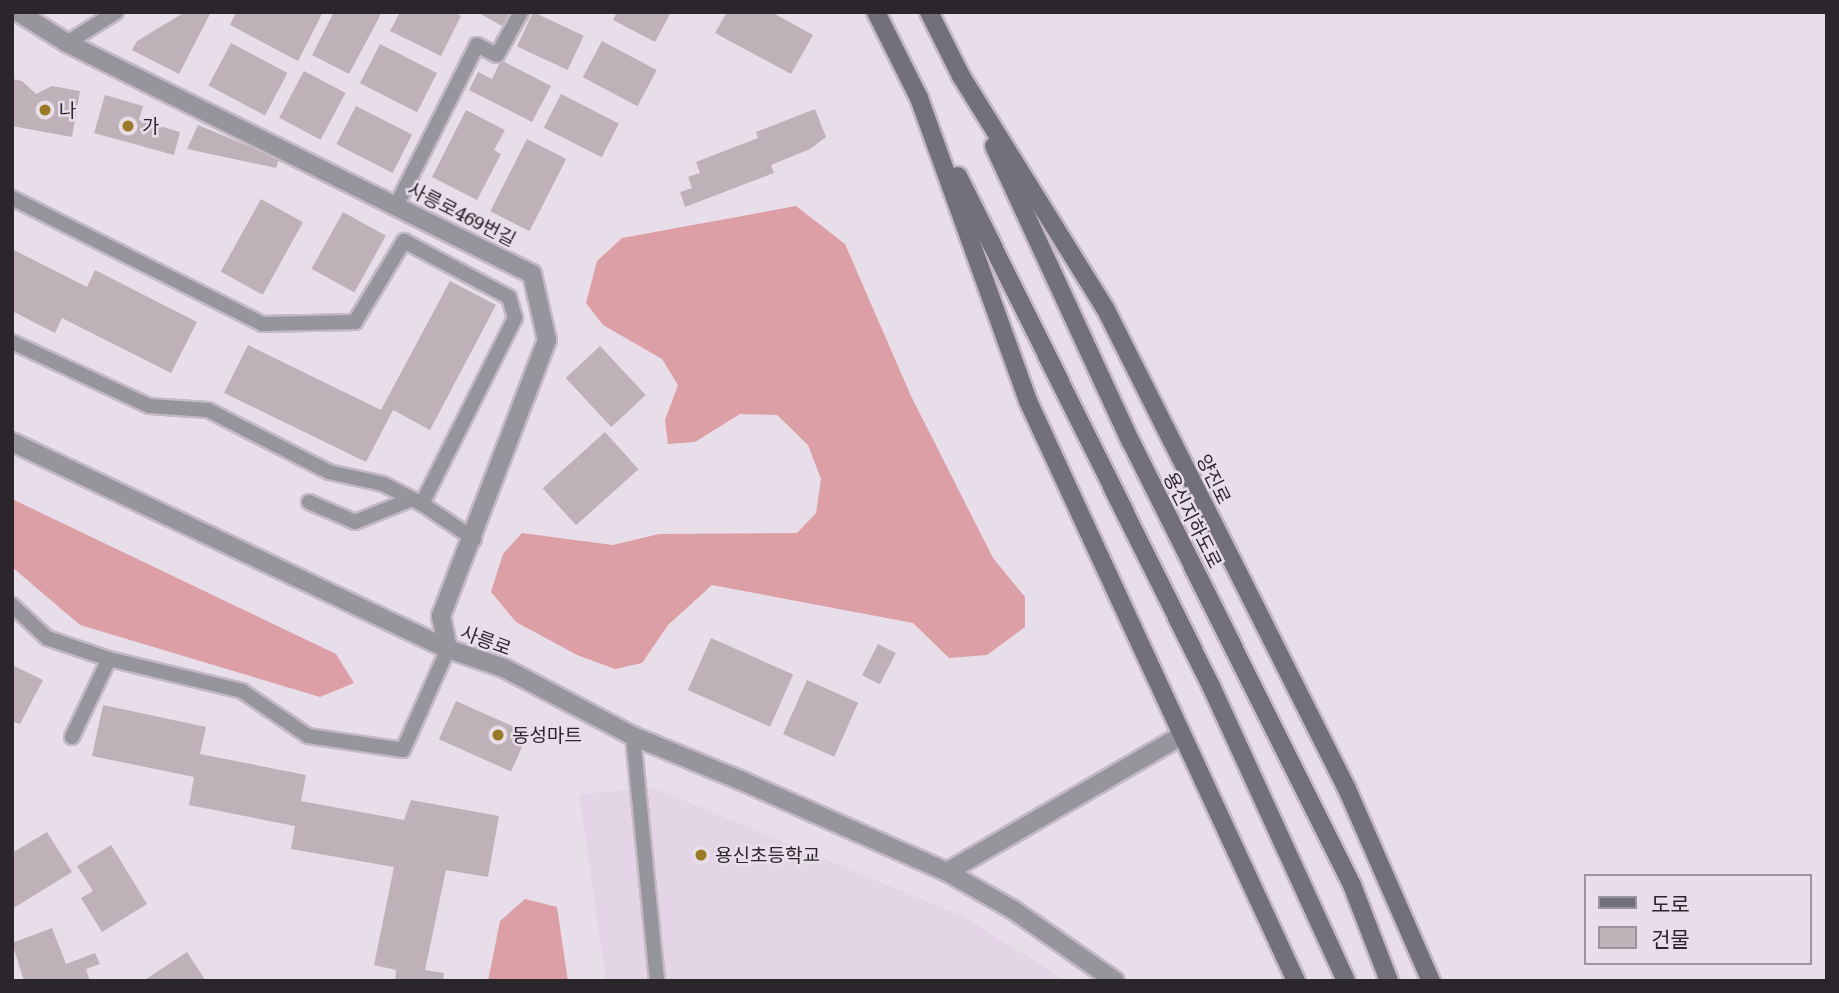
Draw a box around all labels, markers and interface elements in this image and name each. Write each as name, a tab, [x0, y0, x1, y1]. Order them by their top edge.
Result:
place label: 나	[59, 99, 76, 121]
marker: 나	[37, 102, 53, 118]
place label: 가	[142, 115, 159, 137]
marker: 가	[120, 118, 136, 134]
street label: 사릉로469번길	[404, 177, 520, 251]
street label: 양진로	[1192, 450, 1236, 508]
street label: 용신지하도로	[1159, 468, 1227, 572]
street label: 사릉로	[457, 620, 515, 660]
place label: 동성마트	[512, 724, 582, 746]
marker: 동성마트	[490, 727, 506, 743]
place label: 용신초등학교	[715, 844, 820, 866]
marker: 용신초등학교	[693, 847, 709, 863]
legend	[1584, 874, 1811, 965]
text: 도로	[1651, 887, 1690, 918]
text: 건물	[1651, 922, 1690, 953]

